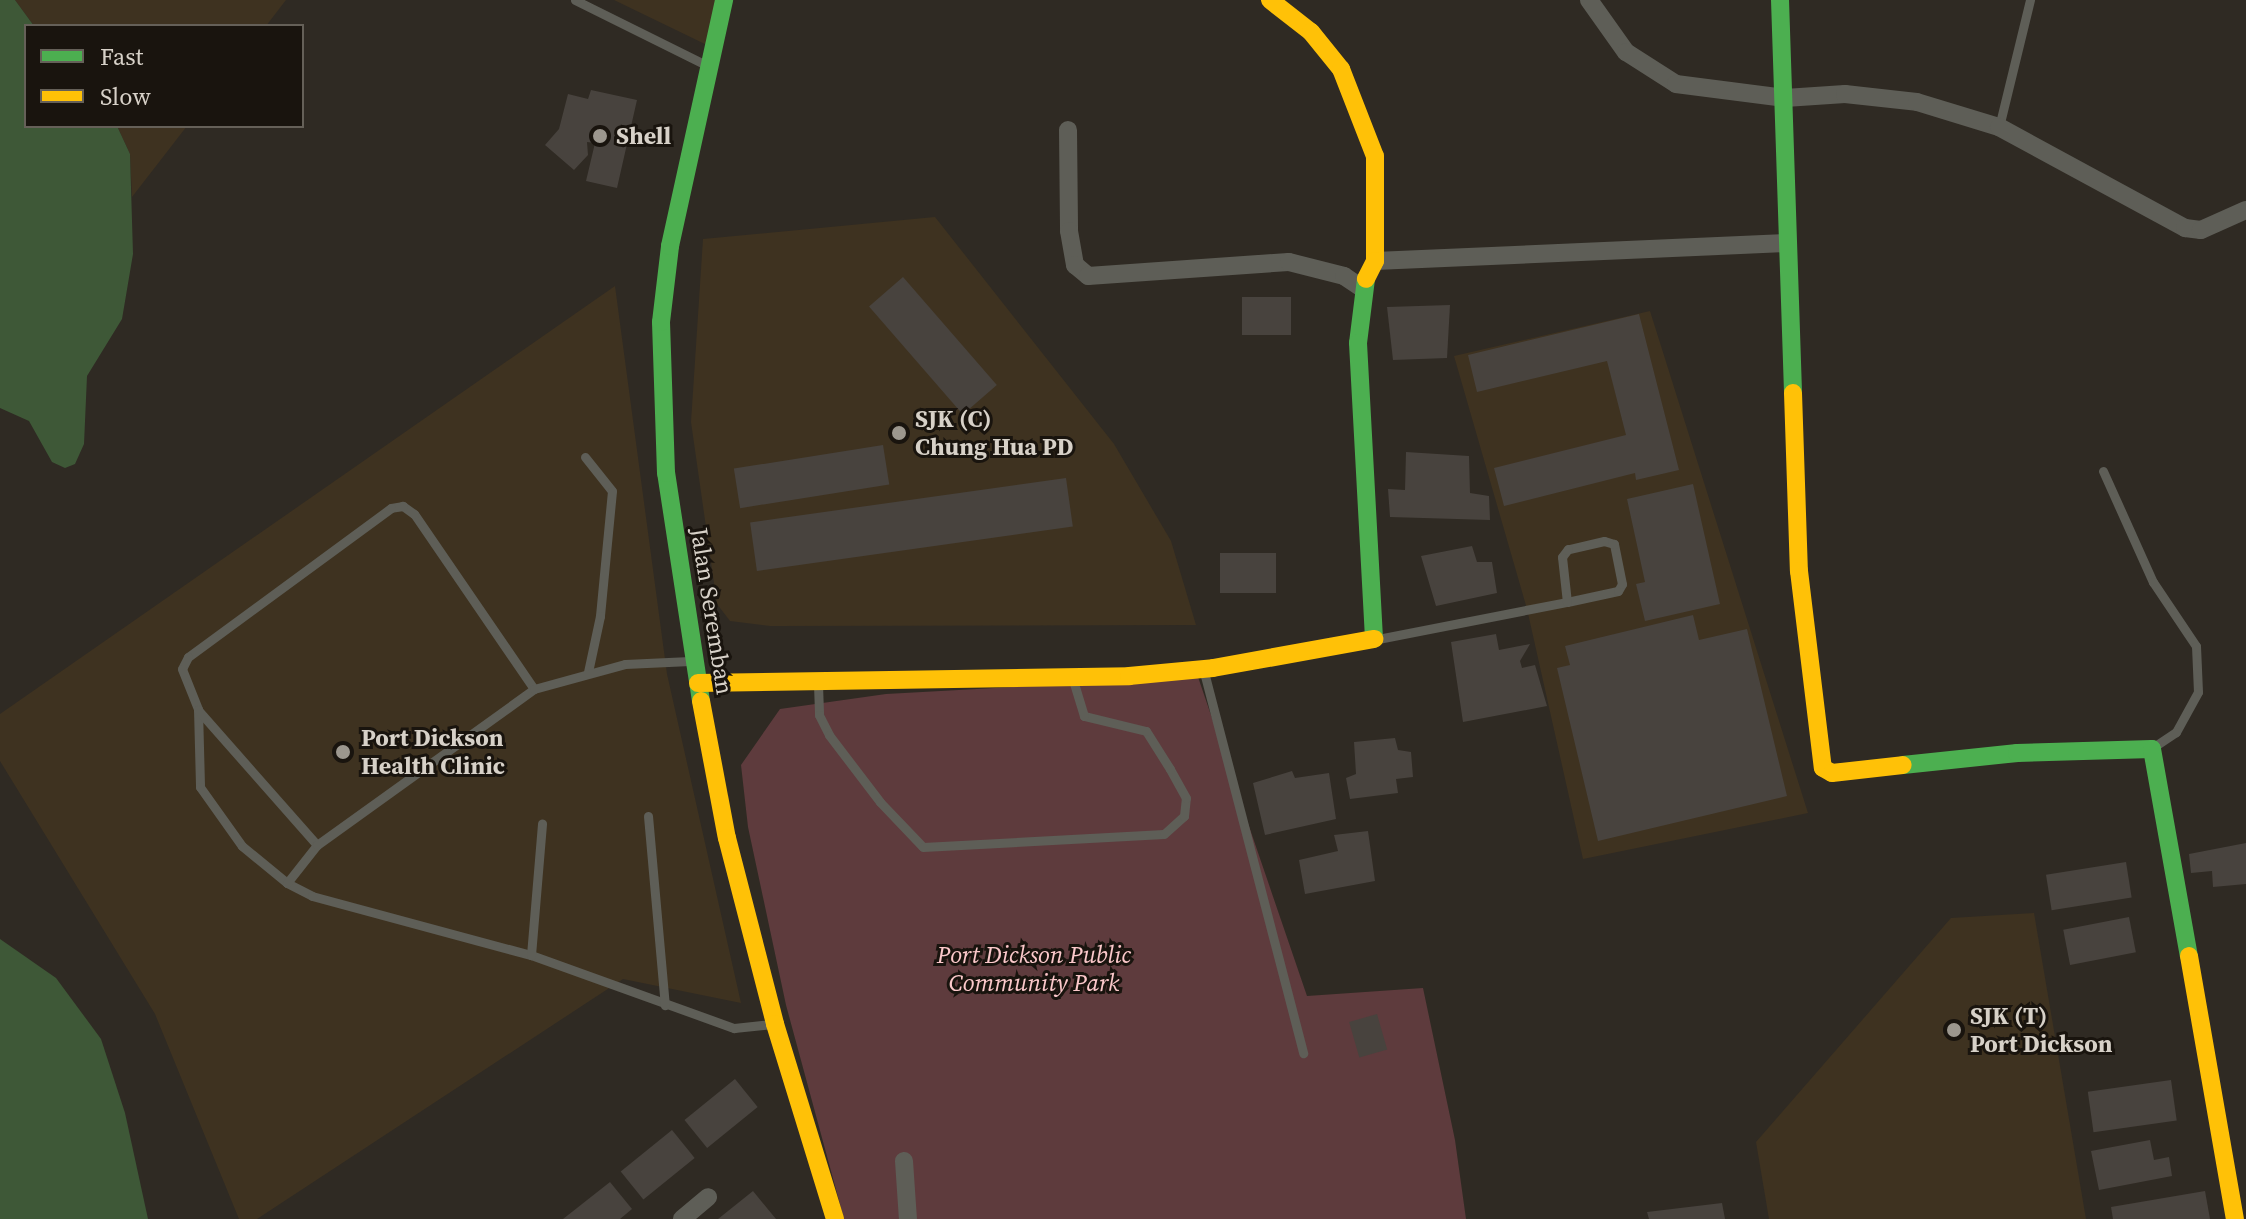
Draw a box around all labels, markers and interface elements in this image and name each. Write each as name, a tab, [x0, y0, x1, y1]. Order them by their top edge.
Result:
legend	[24, 24, 304, 128]
text: Fast	[100, 40, 143, 73]
text: Slow	[100, 80, 151, 113]
place label: Shell	[616, 122, 671, 150]
marker: Shell	[591, 127, 609, 145]
place label: SJK (C) Chung Hua PD	[915, 405, 1073, 461]
marker: SJK (C) Chung Hua PD	[890, 424, 908, 442]
street label: Jalan Seremban	[685, 526, 739, 696]
place label: Port Dickson Health Clinic	[361, 724, 505, 780]
marker: Port Dickson Health Clinic	[332, 741, 354, 763]
park label: Port Dickson Public Community Park	[937, 941, 1131, 997]
place label: SJK (T) Port Dickson	[1970, 1002, 2113, 1058]
marker: SJK (T) Port Dickson	[1945, 1021, 1963, 1039]

